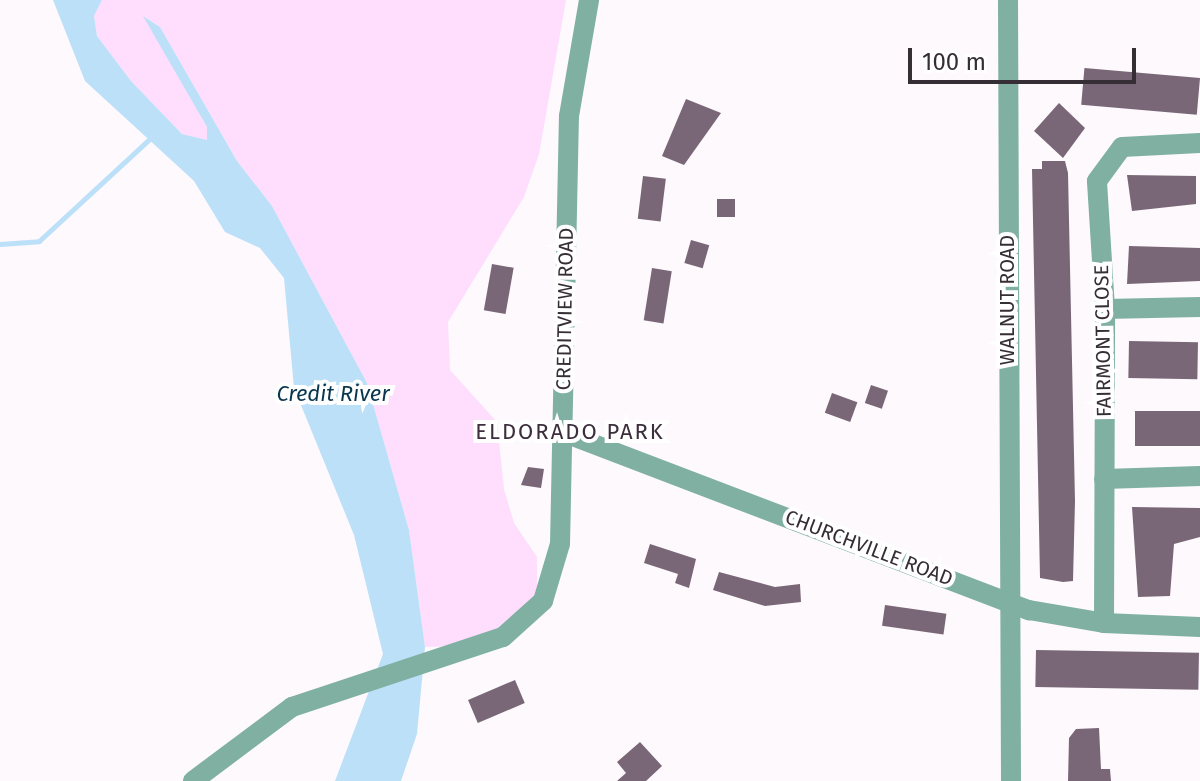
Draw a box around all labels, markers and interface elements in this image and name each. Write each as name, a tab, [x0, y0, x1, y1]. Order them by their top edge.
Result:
scale bar	[912, 32, 1140, 82]
text: 100 m	[922, 48, 986, 76]
street label: CREDITVIEW ROAD	[552, 228, 578, 390]
street label: WALNUT ROAD	[995, 235, 1019, 365]
street label: FAIRMONT CLOSE	[1090, 265, 1116, 417]
water label: Credit River	[276, 381, 390, 407]
district label: ELDORADO PARK	[475, 419, 665, 445]
street label: CHURCHVILLE ROAD	[782, 505, 956, 591]

